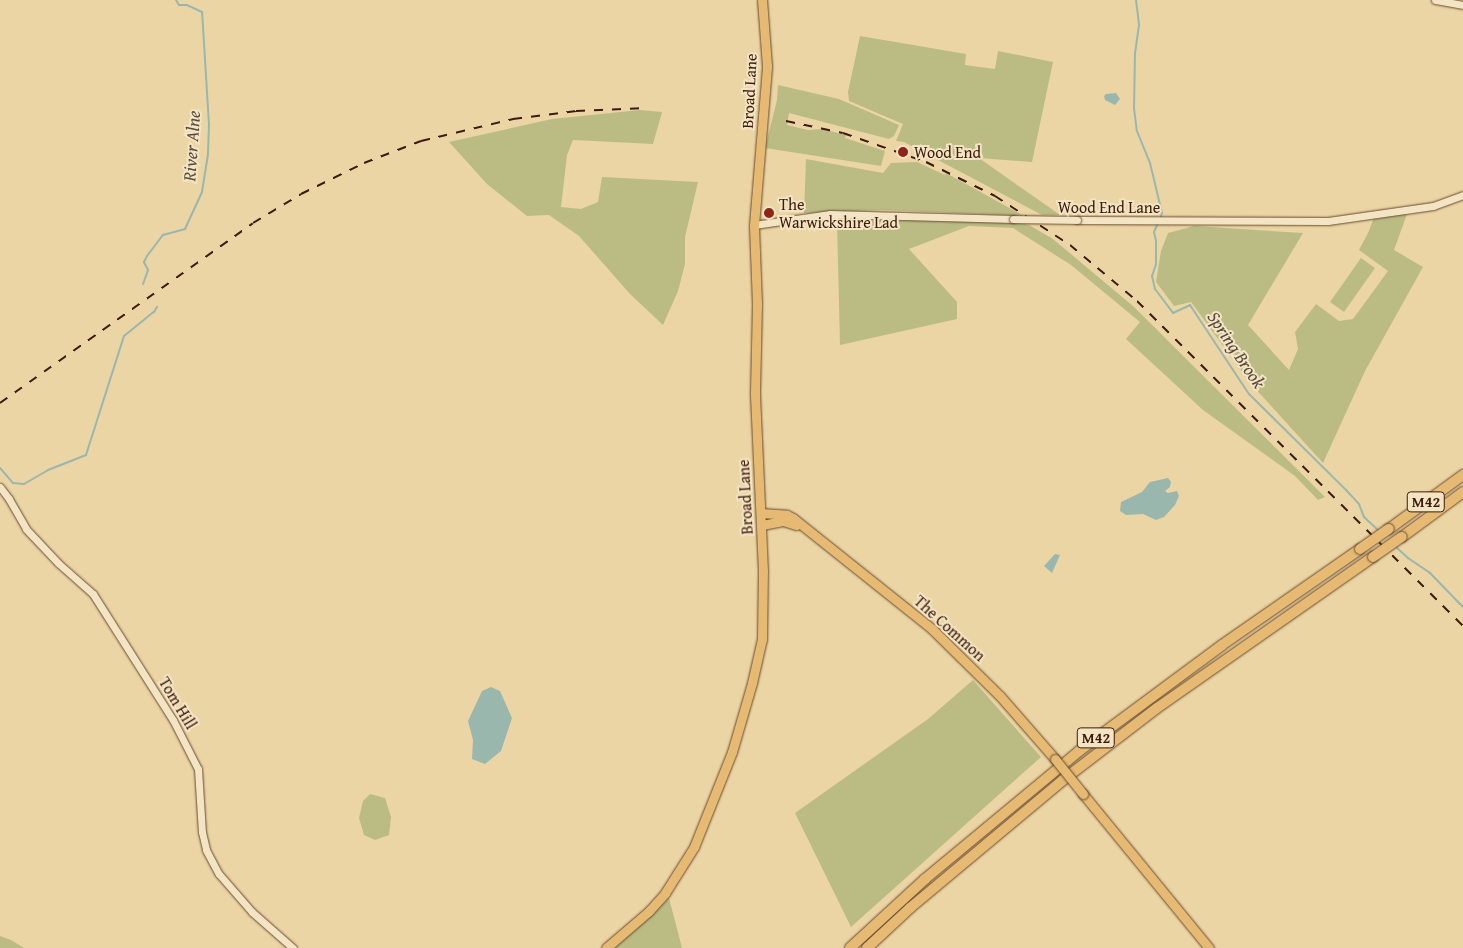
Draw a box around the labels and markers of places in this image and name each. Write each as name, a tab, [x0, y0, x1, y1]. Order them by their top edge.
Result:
place label: Wood End	[914, 142, 981, 162]
marker: Wood End	[896, 145, 910, 159]
place label: The Warwickshire Lad	[779, 194, 898, 232]
marker: The Warwickshire Lad	[763, 207, 775, 219]

